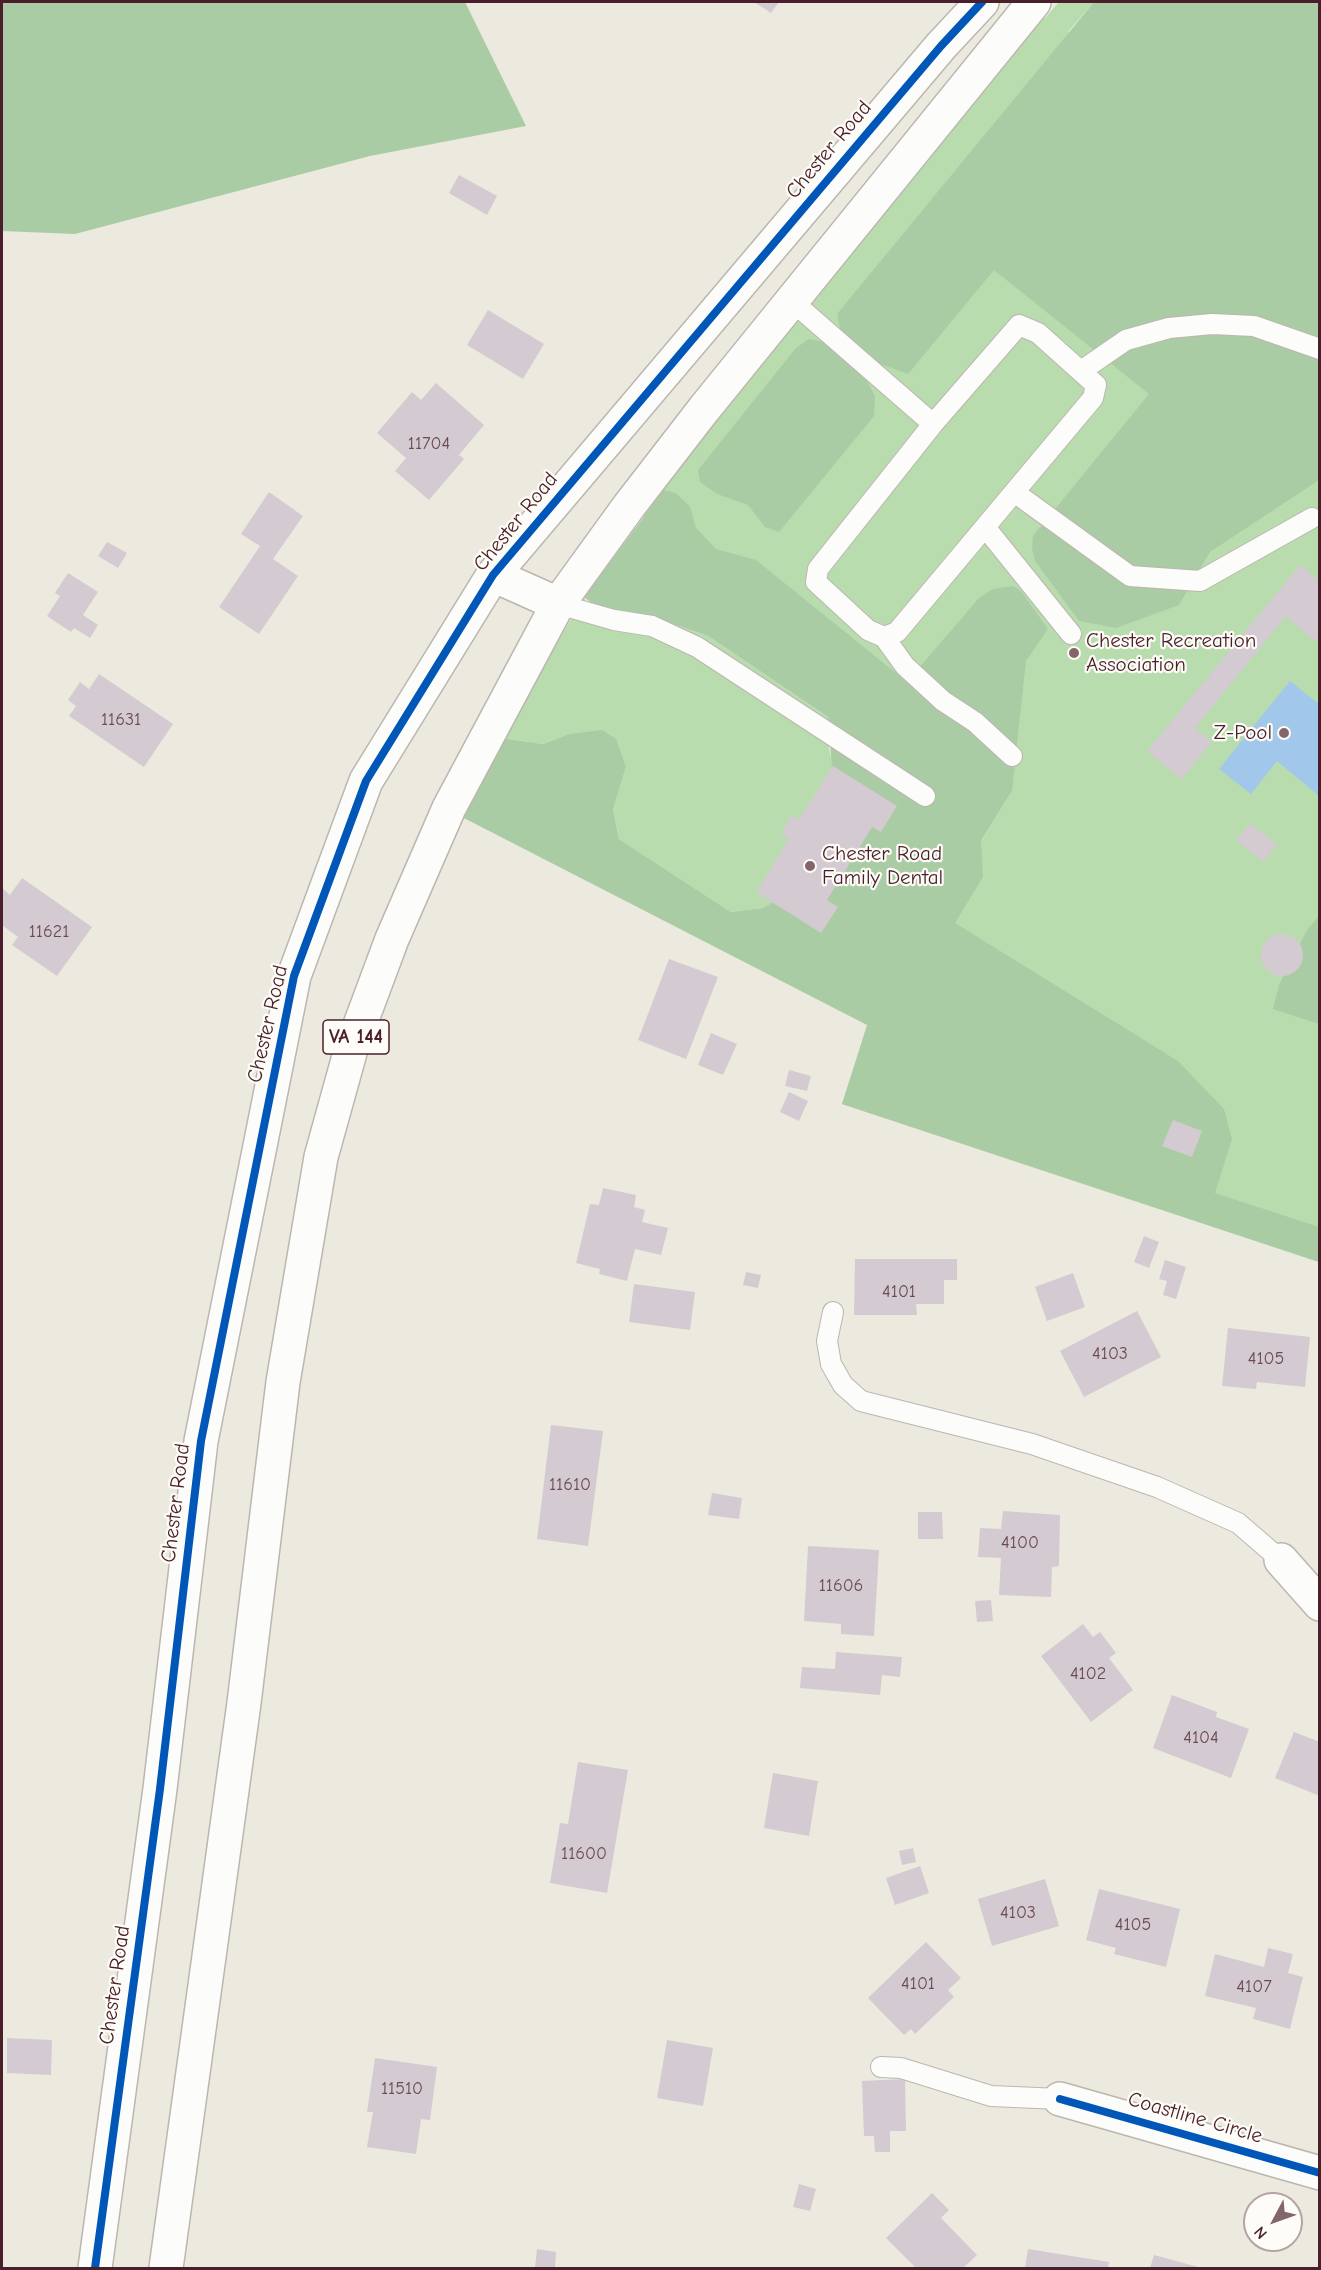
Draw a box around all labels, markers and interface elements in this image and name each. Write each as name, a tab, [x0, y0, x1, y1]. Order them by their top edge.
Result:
street label: Chester Road	[781, 96, 877, 204]
house number: 11704	[408, 433, 450, 455]
street label: Chester Road	[468, 467, 564, 577]
place label: Chester Recreation Association	[1086, 628, 1256, 678]
marker: Chester Recreation Association	[1067, 646, 1081, 660]
house number: 11631	[101, 709, 141, 731]
place label: Z-Pool	[1214, 720, 1272, 746]
marker: Z-Pool	[1277, 726, 1291, 740]
place label: Chester Road Family Dental	[822, 841, 943, 891]
marker: Chester Road Family Dental	[803, 859, 817, 873]
house number: 11621	[29, 921, 69, 943]
street label: Chester Road	[242, 963, 294, 1085]
road number: VA 144	[323, 1020, 389, 1054]
house number: 4101	[882, 1281, 916, 1303]
house number: 4103	[1092, 1343, 1128, 1365]
house number: 4105	[1248, 1348, 1284, 1370]
street label: Chester Road	[156, 1442, 196, 1564]
house number: 11610	[549, 1474, 591, 1496]
house number: 4100	[1001, 1532, 1039, 1554]
house number: 11606	[819, 1575, 863, 1597]
house number: 4102	[1070, 1663, 1106, 1685]
house number: 4104	[1183, 1727, 1219, 1749]
house number: 11600	[561, 1843, 607, 1865]
house number: 4103	[1000, 1902, 1036, 1924]
house number: 4105	[1115, 1914, 1151, 1936]
street label: Chester Road	[94, 1924, 136, 2046]
house number: 4101	[901, 1973, 935, 1995]
house number: 4107	[1236, 1976, 1272, 1998]
house number: 11510	[381, 2078, 423, 2100]
street label: Coastline Circle	[1125, 2087, 1265, 2149]
north arrow	[1243, 2192, 1303, 2252]
text: N	[1251, 2223, 1271, 2242]

